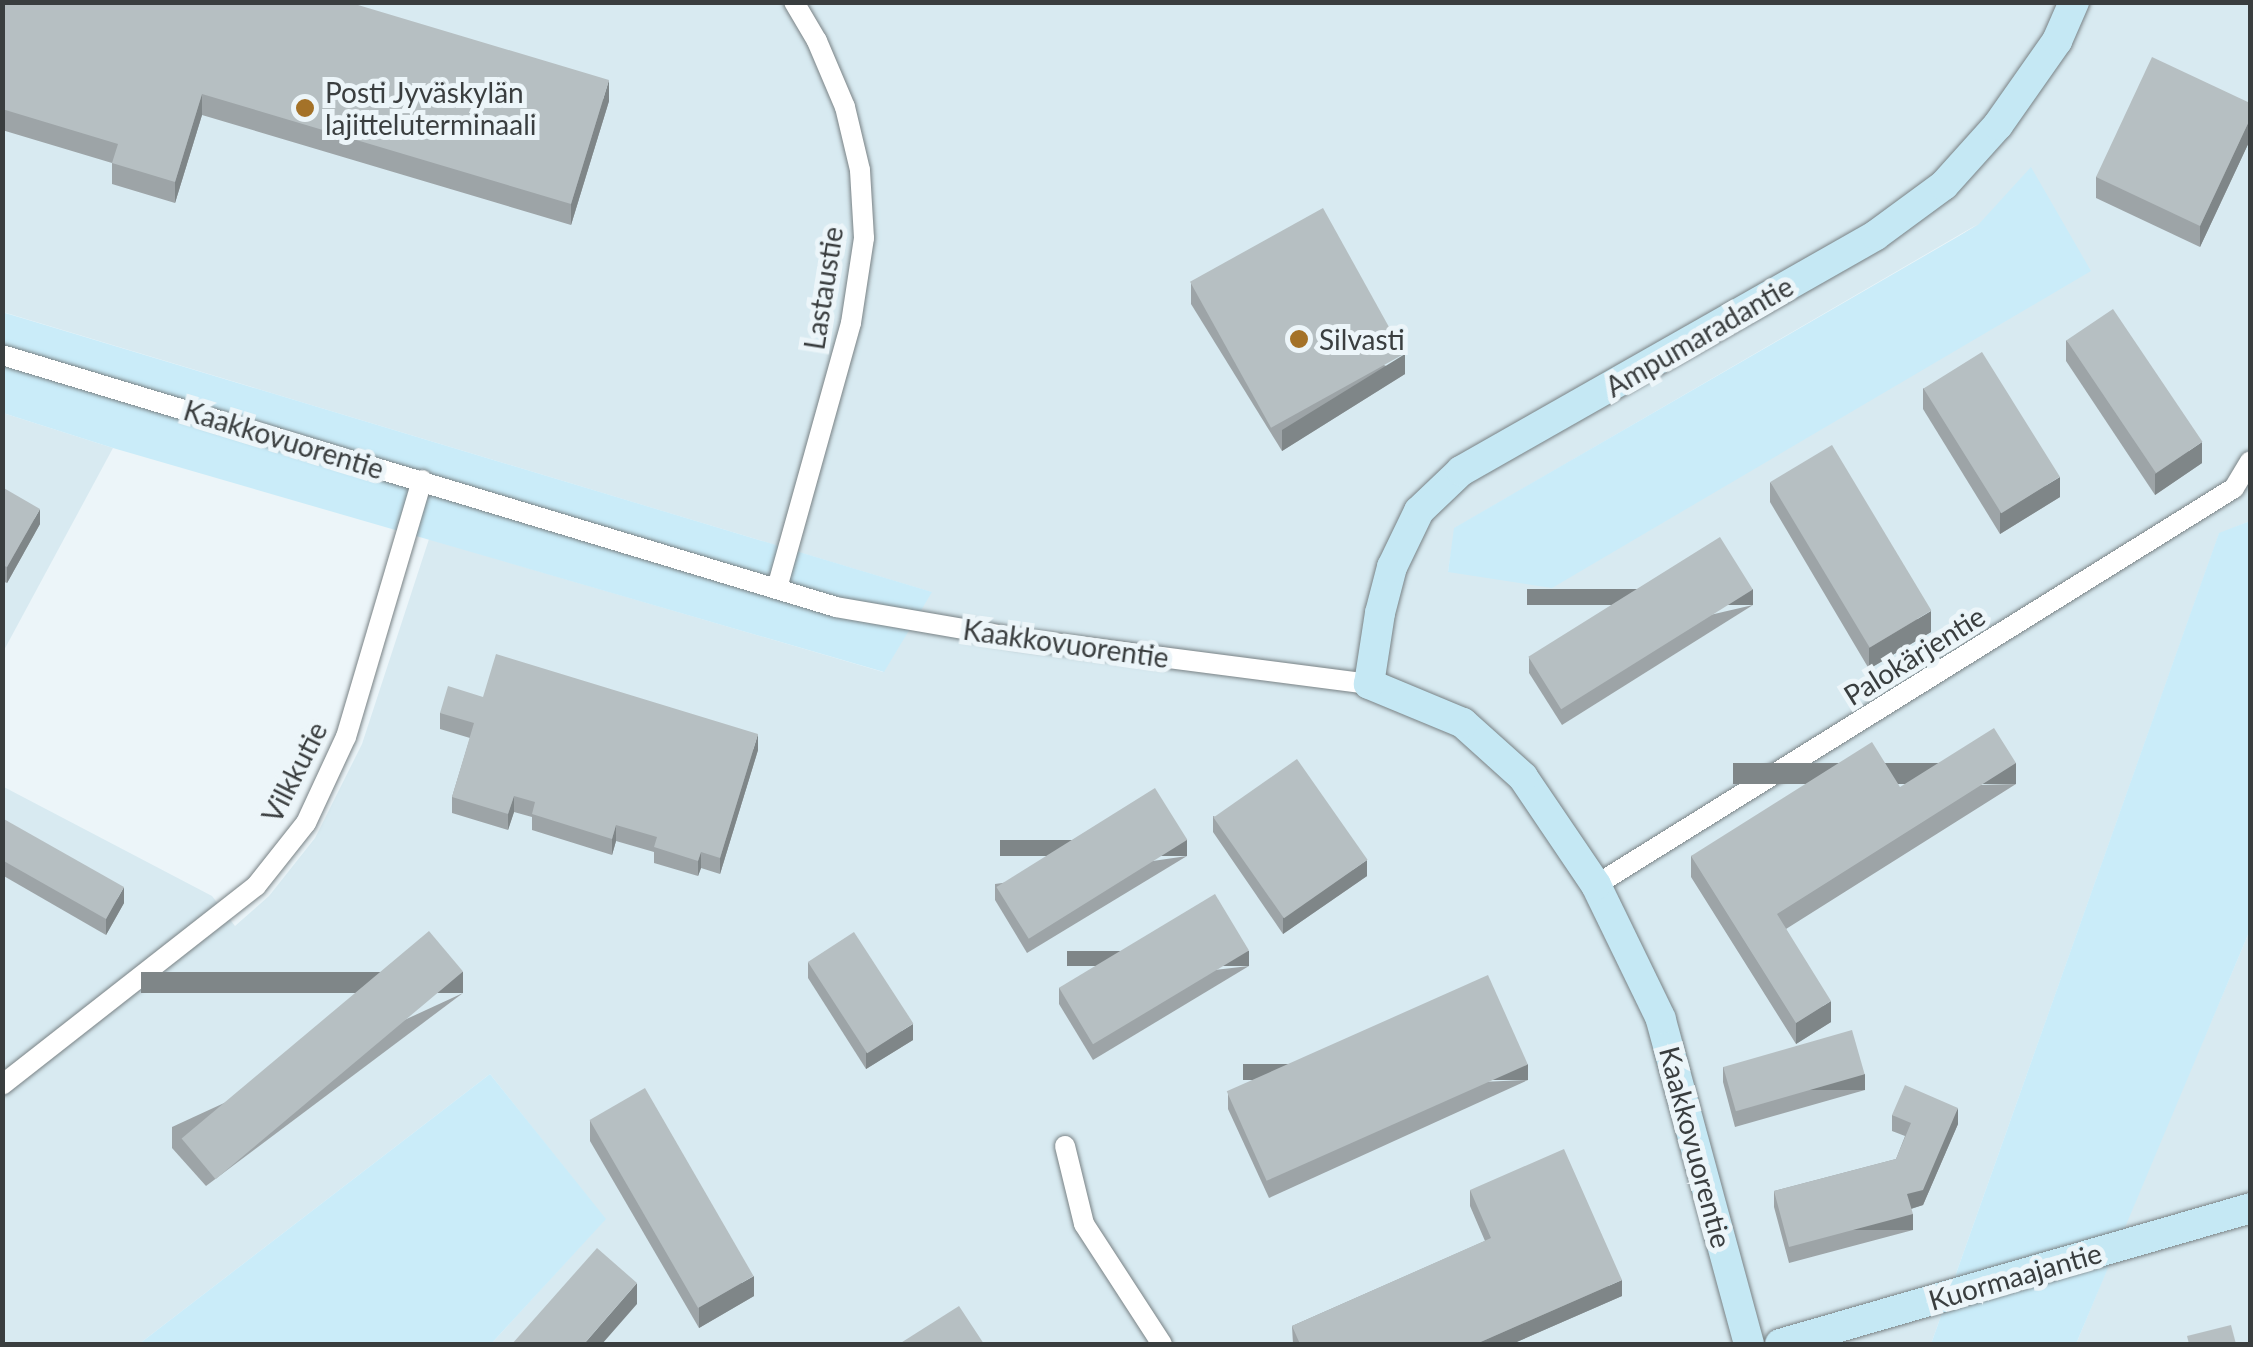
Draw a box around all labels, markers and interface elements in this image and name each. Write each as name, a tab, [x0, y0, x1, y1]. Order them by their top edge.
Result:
place label: Posti Jyväskylän lajitteluterminaali	[325, 75, 536, 141]
marker: Posti Jyväskylän lajitteluterminaali	[294, 97, 316, 119]
street label: Lastaustie	[797, 224, 849, 352]
street label: Ampumaradantie	[1599, 269, 1799, 403]
place label: Silvasti	[1319, 322, 1405, 356]
marker: Silvasti	[1288, 328, 1310, 350]
street label: Kaakkovuorentie	[180, 393, 388, 485]
street label: Palokärjentie	[1837, 598, 1991, 712]
street label: Kaakkovuorentie	[961, 612, 1171, 674]
street label: Vilkkutie	[254, 716, 334, 828]
street label: Kaakkovuorentie	[1653, 1043, 1739, 1251]
street label: Kuormaajantie	[1925, 1235, 2105, 1317]

